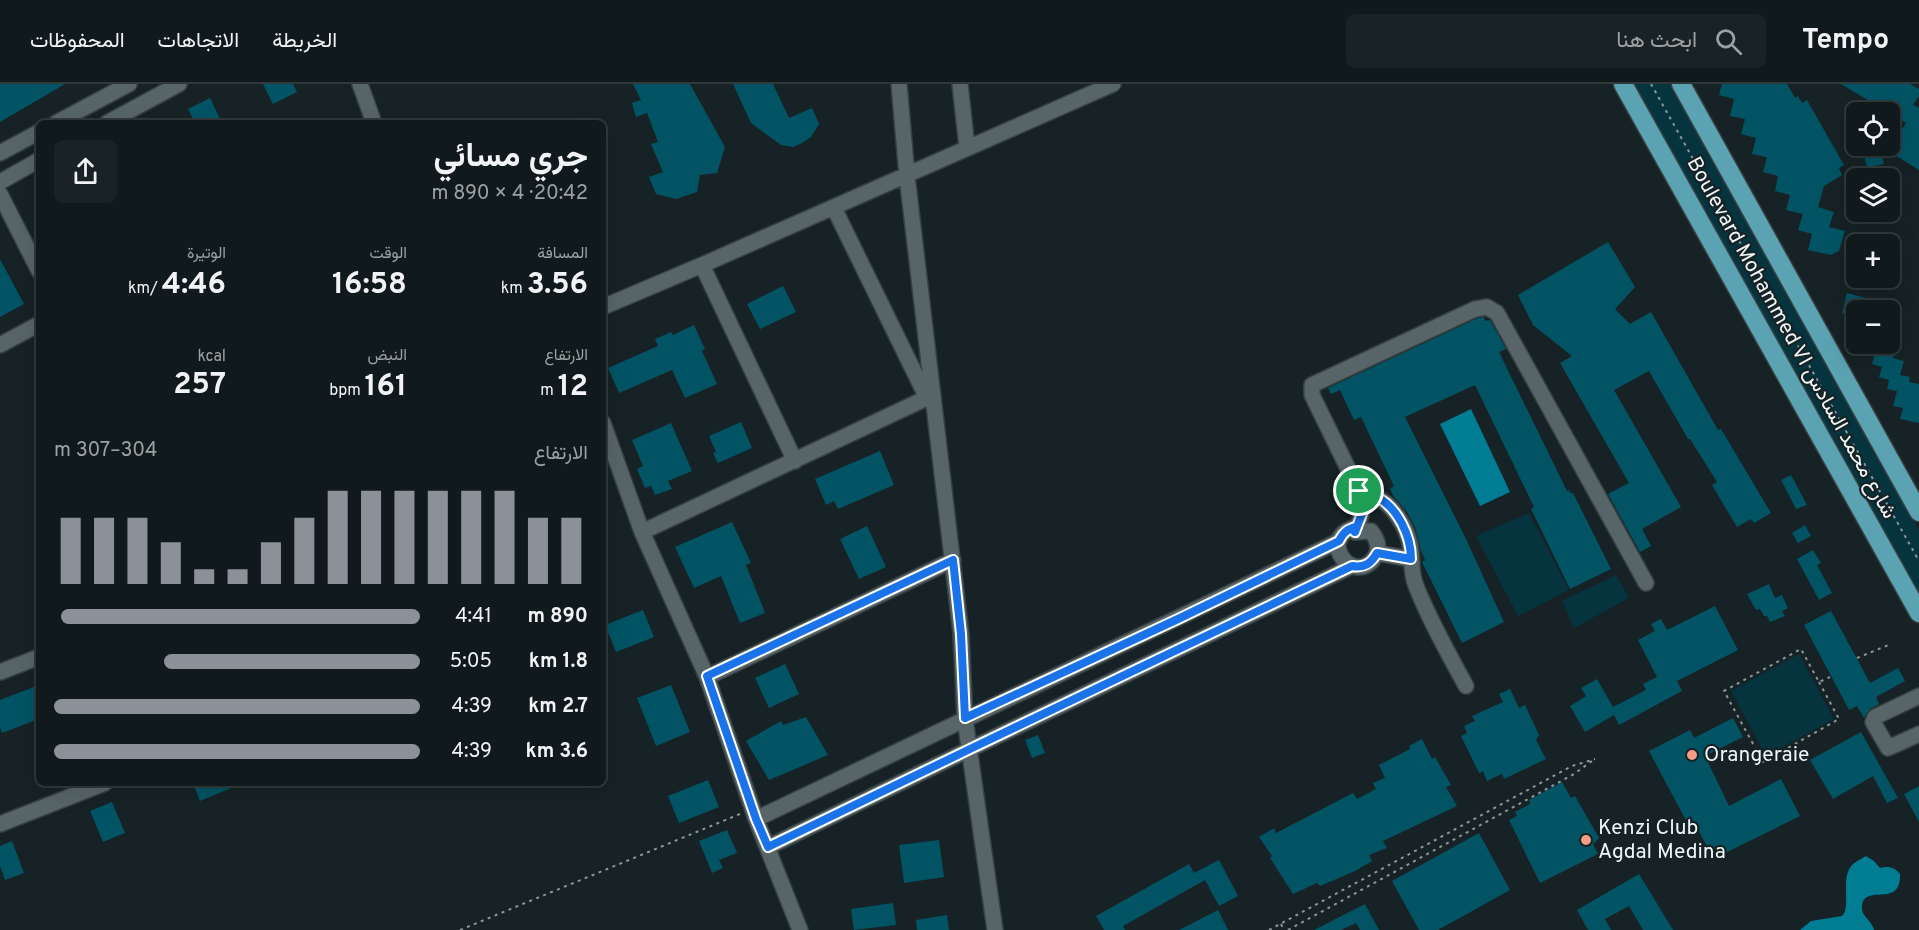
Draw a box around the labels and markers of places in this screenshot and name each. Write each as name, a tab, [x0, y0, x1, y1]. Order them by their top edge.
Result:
pin	[1333, 465, 1384, 516]
place label: Orangeraie	[1704, 742, 1809, 769]
marker: Orangeraie	[1685, 748, 1699, 762]
place label: Kenzi Club Agdal Medina	[1598, 815, 1726, 866]
marker: Kenzi Club Agdal Medina	[1579, 833, 1593, 847]

